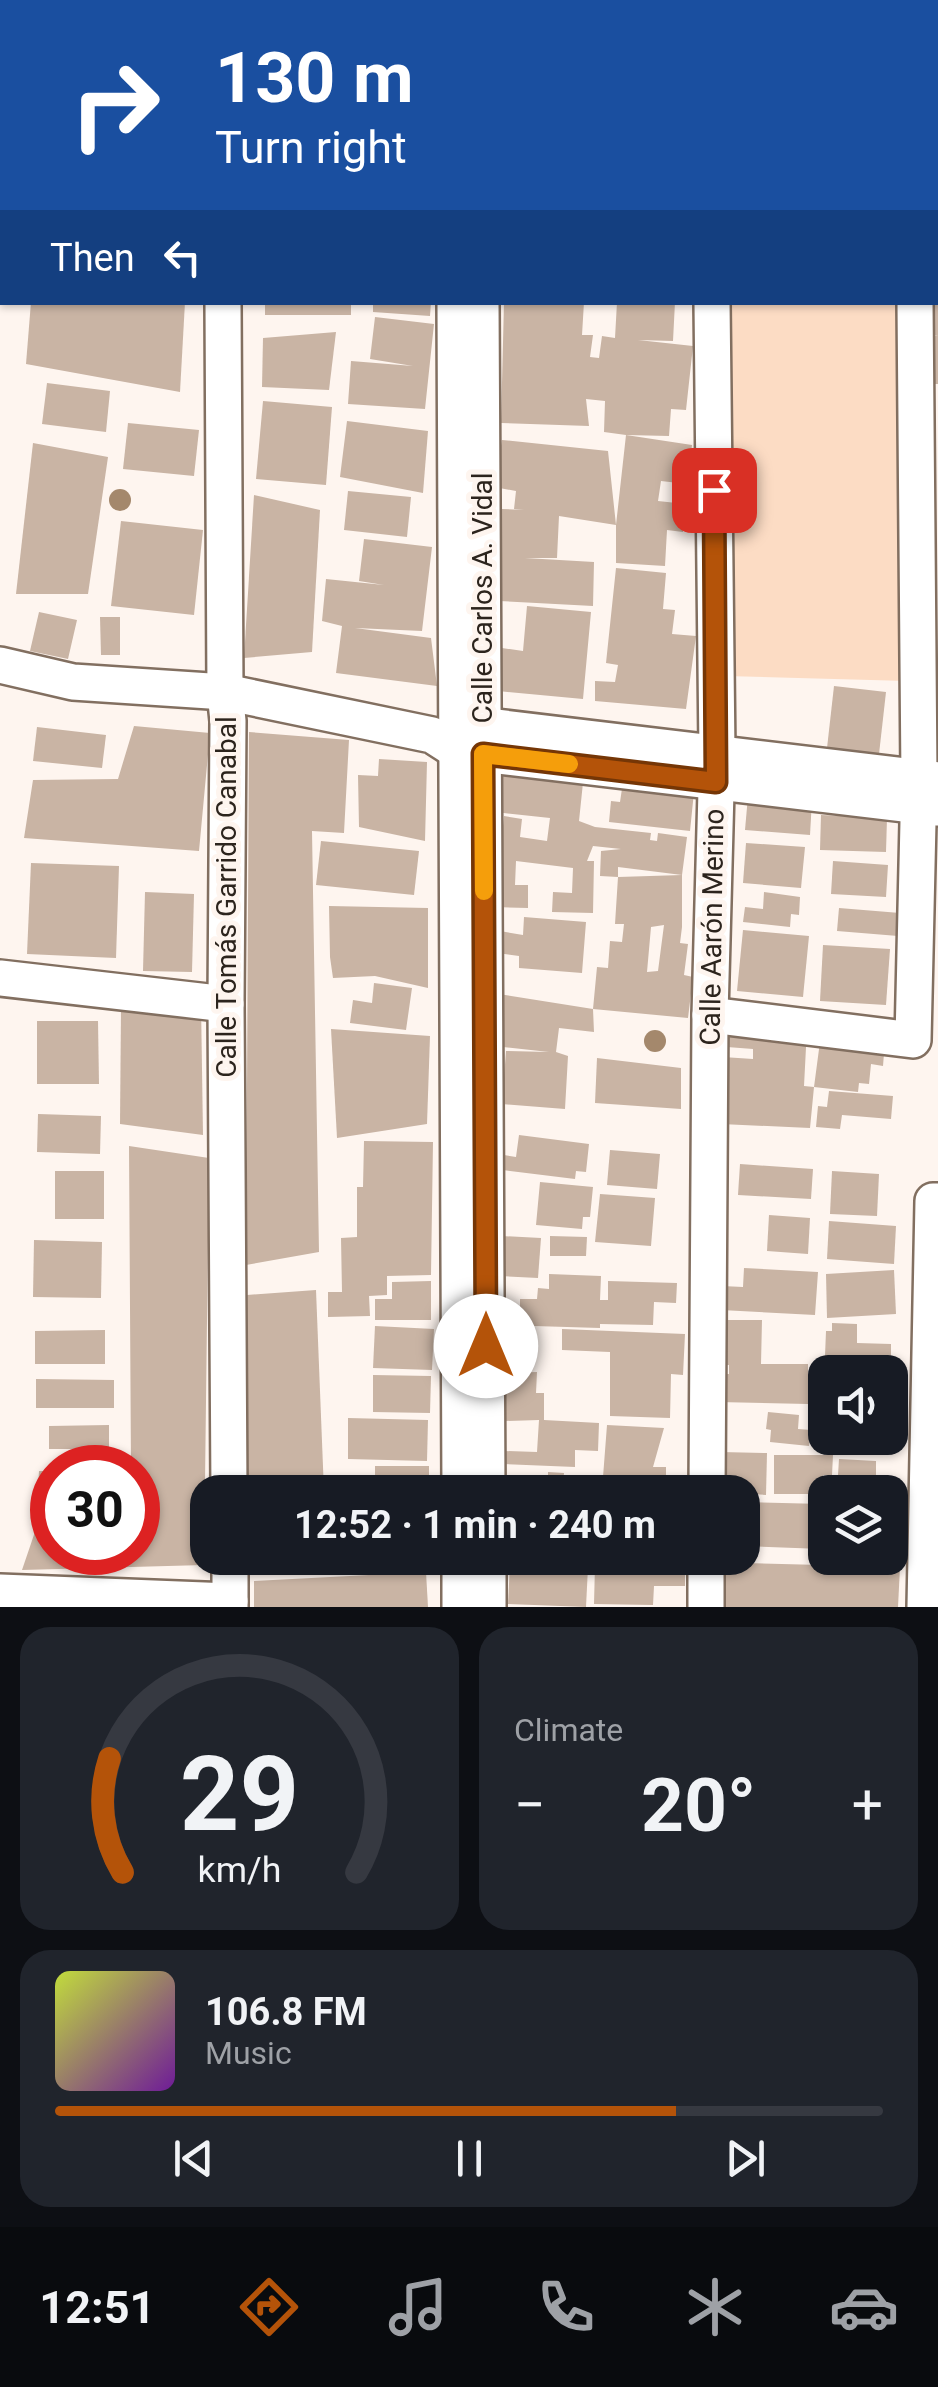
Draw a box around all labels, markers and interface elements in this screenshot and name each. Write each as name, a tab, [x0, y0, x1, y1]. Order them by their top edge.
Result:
text: 130 m	[215, 37, 414, 119]
icon: right	[50, 40, 180, 170]
text: Turn right	[215, 121, 407, 174]
icon: left	[155, 230, 210, 285]
text: Then	[50, 236, 135, 280]
pin	[672, 448, 757, 533]
icon: arrive	[687, 463, 742, 518]
street label: Calle Carlos A. Vidal	[466, 472, 499, 724]
street label: Calle Tomás Garrido Canabal	[210, 716, 243, 1078]
street label: Calle Aarón Merino	[693, 808, 731, 1046]
position arrow	[434, 1294, 538, 1398]
map controls	[808, 1355, 908, 1575]
button: sound	[808, 1355, 908, 1455]
speed limit sign: 30	[30, 1445, 160, 1575]
button: layers	[808, 1475, 908, 1575]
text: 12:52 · 1 min · 240 m	[294, 1503, 656, 1547]
text: Climate	[514, 1711, 623, 1749]
text: 29	[180, 1734, 299, 1855]
text: 20°	[641, 1761, 756, 1849]
text: −	[514, 1773, 545, 1837]
text: +	[852, 1773, 883, 1837]
text: km/h	[198, 1849, 281, 1891]
text: 106.8 FM	[205, 1990, 367, 2034]
text: Music	[205, 2034, 292, 2072]
icon: previous	[166, 2131, 221, 2186]
icon: pause	[442, 2131, 497, 2186]
icon: next	[718, 2131, 773, 2186]
icon: directions	[234, 2272, 304, 2342]
icon: music	[383, 2272, 453, 2342]
icon: phone	[531, 2272, 601, 2342]
icon: climate	[680, 2272, 750, 2342]
icon: car	[829, 2272, 899, 2342]
text: 12:51	[39, 2281, 155, 2334]

